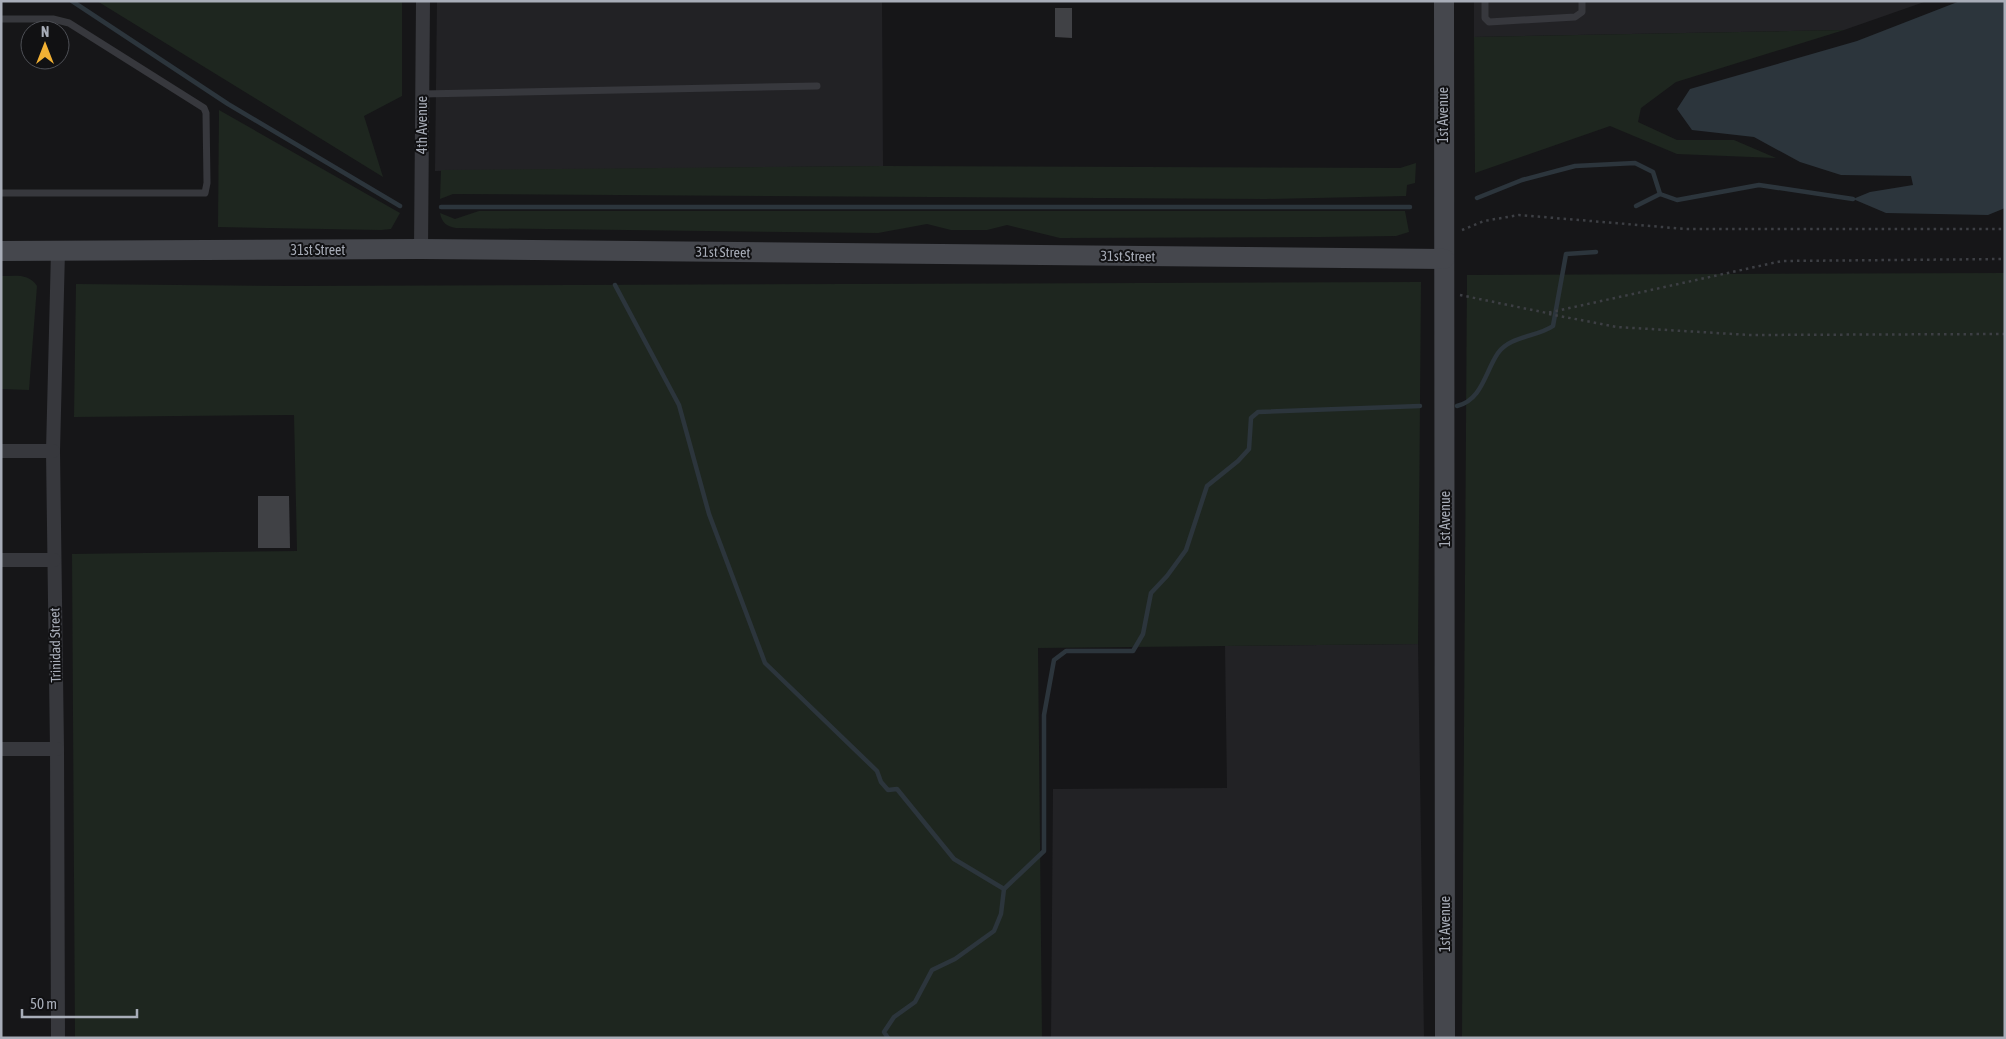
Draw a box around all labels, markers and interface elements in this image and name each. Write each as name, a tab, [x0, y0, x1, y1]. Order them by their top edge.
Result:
north arrow	[20, 20, 70, 70]
text: N	[41, 24, 49, 40]
street label: 1st Avenue	[1435, 87, 1451, 143]
street label: 4th Avenue	[414, 96, 430, 154]
street label: 31st Street	[291, 242, 345, 258]
street label: 31st Street	[695, 244, 751, 260]
street label: 31st Street	[1100, 248, 1156, 264]
street label: 1st Avenue	[1437, 491, 1453, 547]
street label: Trinidad Street	[46, 607, 64, 683]
street label: 1st Avenue	[1437, 896, 1453, 952]
scale bar	[22, 986, 138, 1018]
text: 50 m	[30, 995, 57, 1012]

